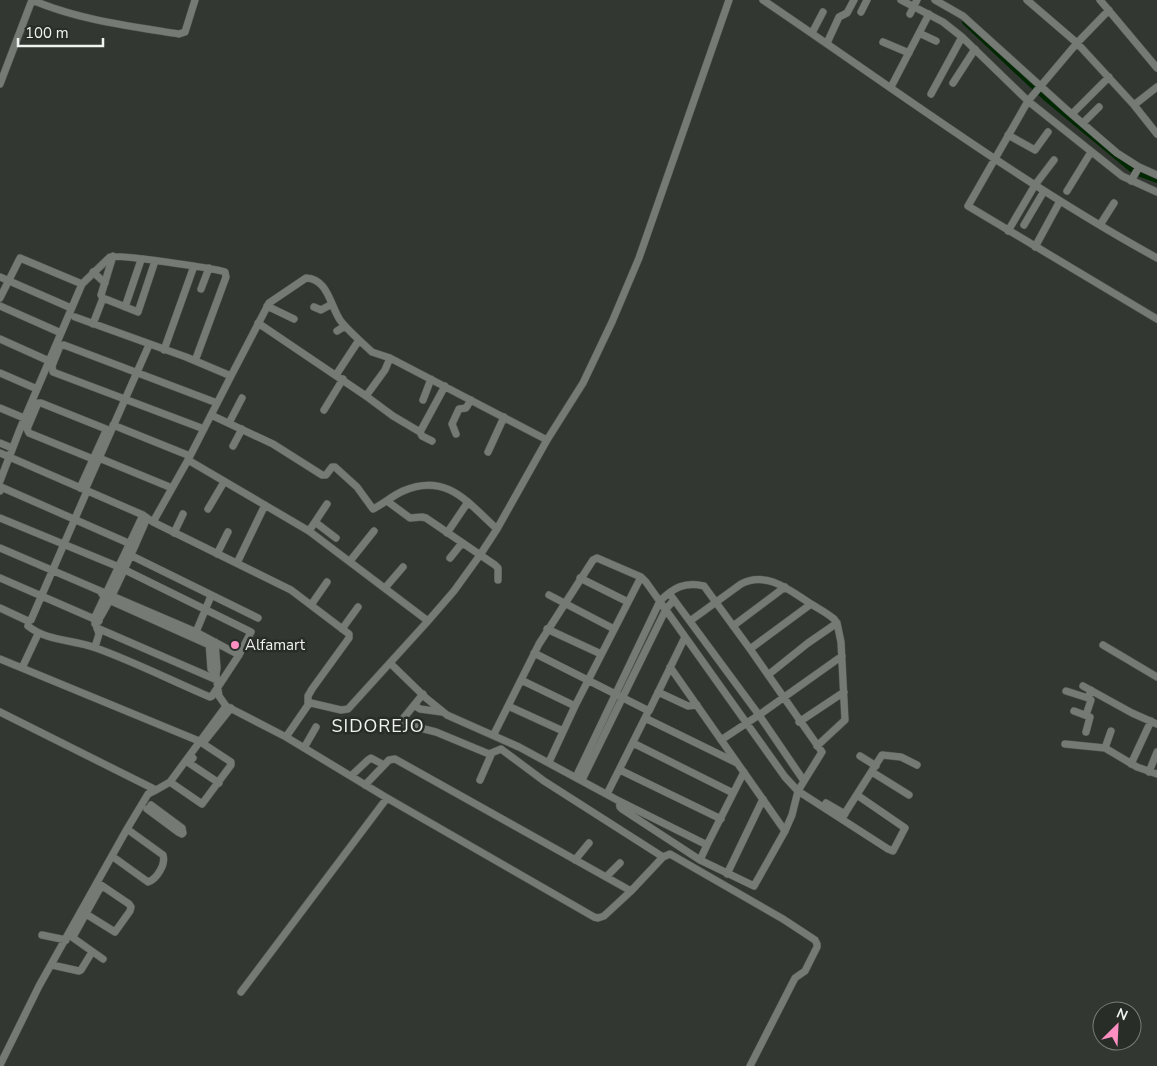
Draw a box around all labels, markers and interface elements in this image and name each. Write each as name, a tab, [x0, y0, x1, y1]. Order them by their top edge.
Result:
scale bar	[18, 15, 102, 47]
text: 100 m	[25, 23, 69, 43]
place label: Alfamart	[245, 635, 306, 655]
marker: Alfamart	[229, 639, 241, 651]
district label: SIDOREJO	[331, 714, 425, 738]
north arrow	[1092, 1001, 1142, 1051]
text: N	[1113, 1004, 1131, 1025]

